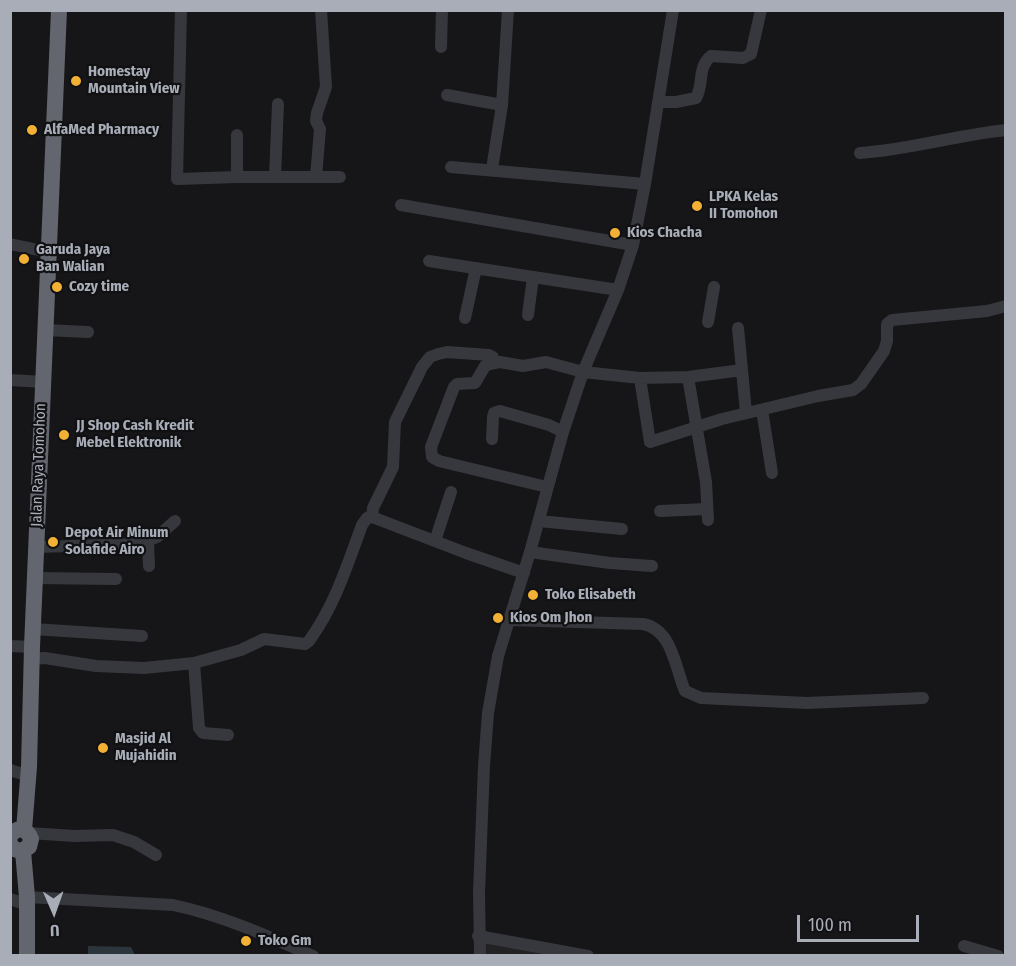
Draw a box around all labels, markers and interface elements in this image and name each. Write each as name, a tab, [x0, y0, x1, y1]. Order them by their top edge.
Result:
place label: Homestay Mountain View	[88, 63, 180, 98]
marker: Homestay Mountain View	[69, 74, 83, 88]
place label: AlfaMed Pharmacy	[44, 121, 159, 139]
marker: AlfaMed Pharmacy	[25, 123, 39, 137]
place label: LPKA Kelas II Tomohon	[709, 188, 778, 223]
marker: LPKA Kelas II Tomohon	[690, 199, 704, 213]
place label: Kios Chacha	[627, 224, 702, 242]
marker: Kios Chacha	[608, 226, 622, 240]
place label: Garuda Jaya Ban Walian	[36, 241, 110, 276]
marker: Garuda Jaya Ban Walian	[17, 252, 31, 266]
place label: Cozy time	[69, 278, 129, 296]
marker: Cozy time	[50, 280, 64, 294]
street label: Jalan Raya Tomohon	[28, 403, 50, 527]
place label: JJ Shop Cash Kredit Mebel Elektronik	[76, 417, 194, 452]
marker: JJ Shop Cash Kredit Mebel Elektronik	[57, 428, 71, 442]
place label: Depot Air Minum Solafide Airo	[65, 524, 168, 559]
marker: Depot Air Minum Solafide Airo	[46, 535, 60, 549]
place label: Toko Elisabeth	[545, 586, 636, 604]
marker: Toko Elisabeth	[526, 588, 540, 602]
place label: Kios Om Jhon	[510, 609, 592, 627]
marker: Kios Om Jhon	[491, 611, 505, 625]
place label: Masjid Al Mujahidin	[115, 730, 177, 765]
marker: Masjid Al Mujahidin	[96, 741, 110, 755]
north arrow	[24, 882, 84, 942]
scale bar	[800, 903, 922, 941]
text: 100 m	[808, 914, 852, 936]
text: U	[50, 921, 60, 940]
place label: Toko Gm	[258, 932, 311, 950]
marker: Toko Gm	[239, 934, 253, 948]

